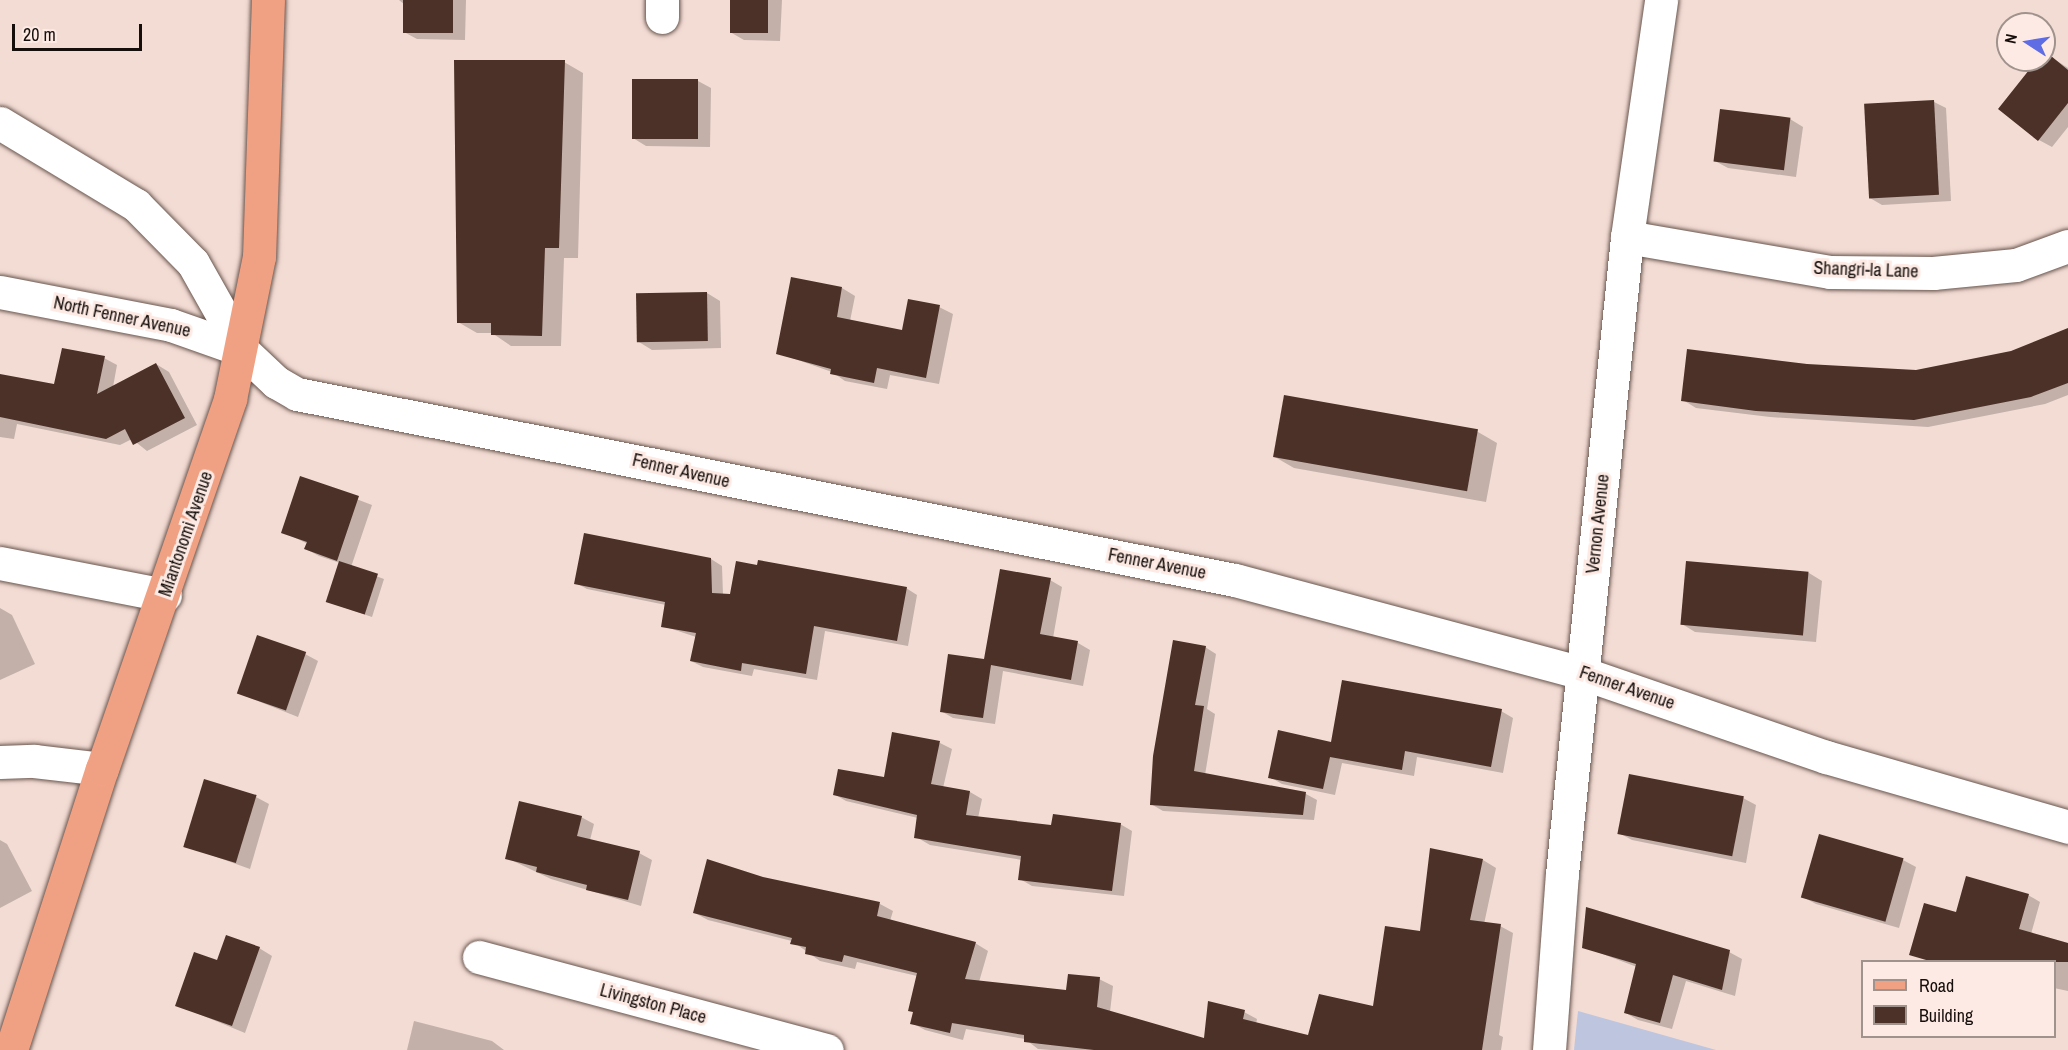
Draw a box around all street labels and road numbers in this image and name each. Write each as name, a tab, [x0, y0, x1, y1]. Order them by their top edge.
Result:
street label: Shangri-la Lane	[1813, 257, 1919, 283]
street label: North Fenner Avenue	[51, 292, 193, 342]
street label: Fenner Avenue	[630, 449, 732, 493]
street label: Miantonomi Avenue	[154, 468, 218, 600]
street label: Vernon Avenue	[1582, 473, 1614, 575]
street label: Fenner Avenue	[1106, 544, 1208, 584]
street label: Fenner Avenue	[1576, 662, 1678, 714]
street label: Livingston Place	[597, 979, 709, 1029]

